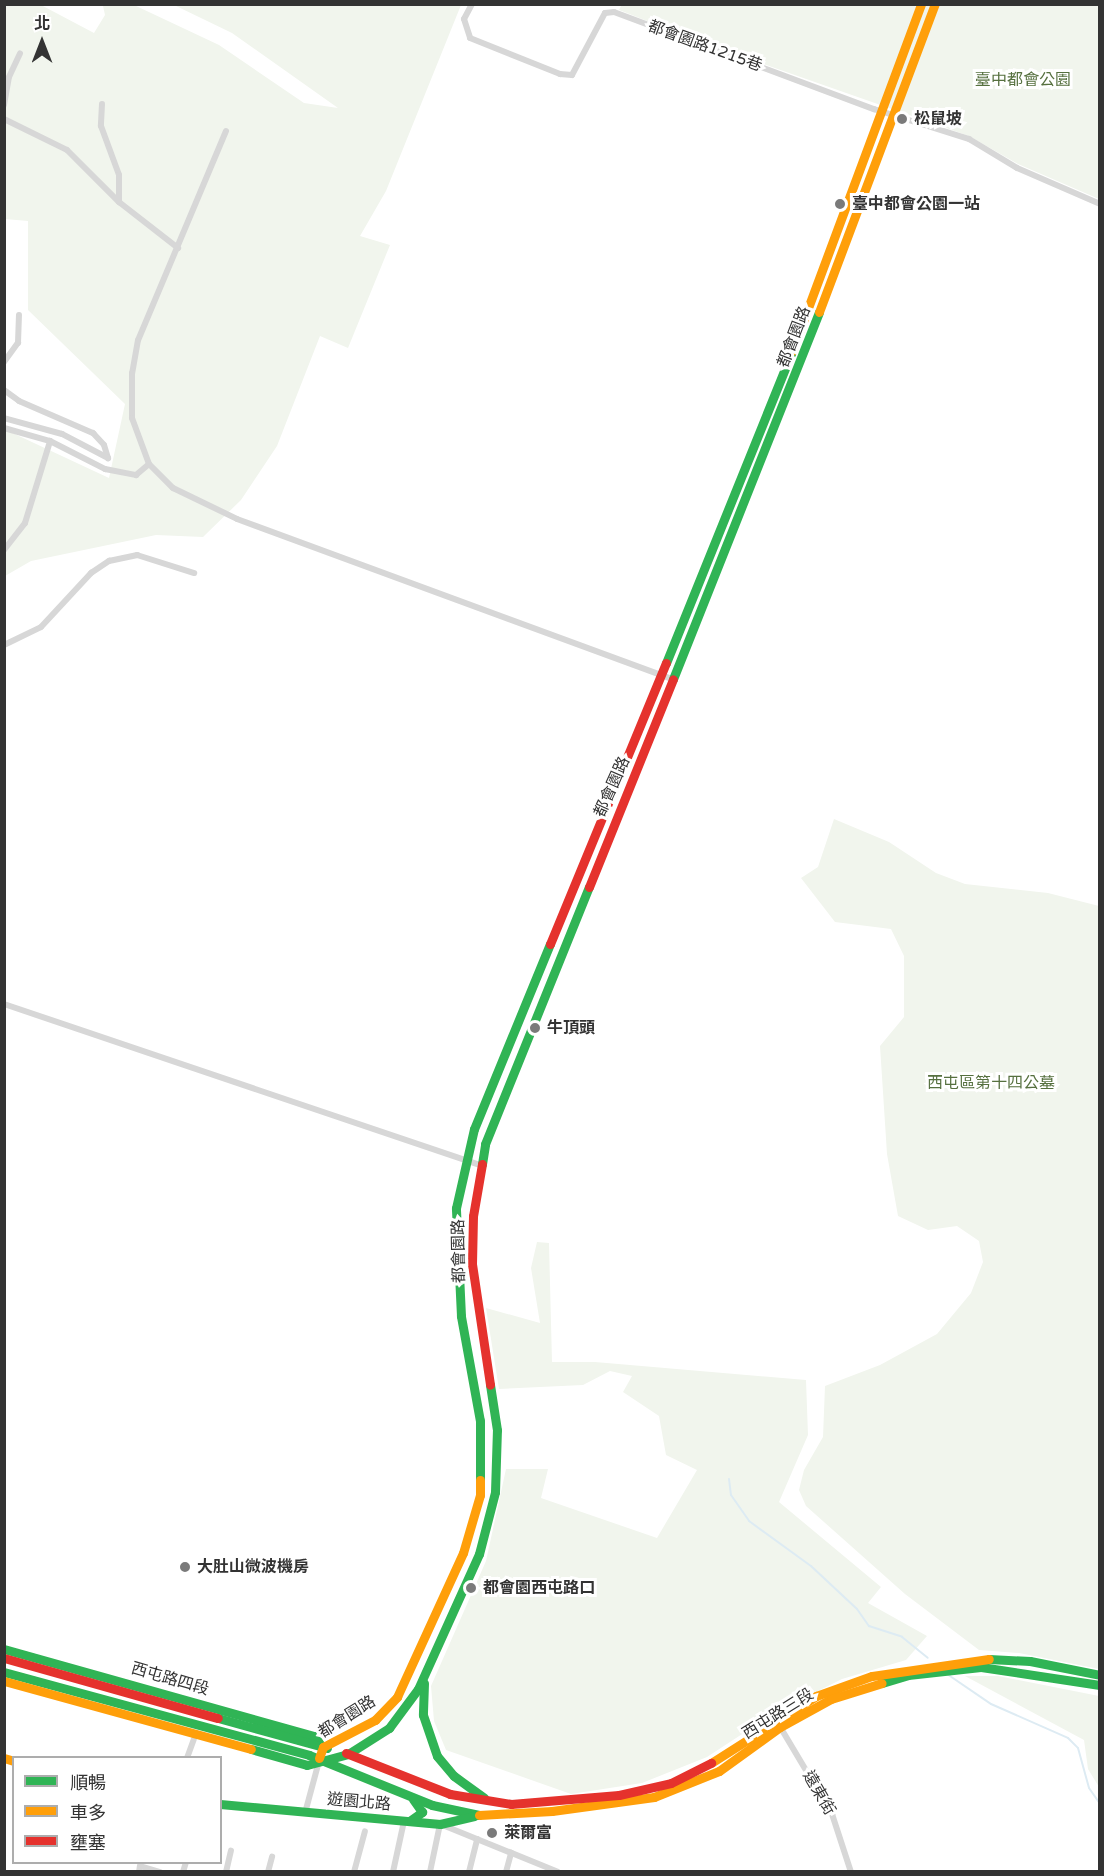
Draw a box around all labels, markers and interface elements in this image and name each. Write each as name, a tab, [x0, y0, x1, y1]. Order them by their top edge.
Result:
north arrow	[12, 12, 72, 72]
text: 北	[34, 14, 50, 34]
street label: 都會園路1215巷	[645, 16, 765, 76]
park label: 臺中都會公園	[975, 70, 1071, 90]
place label: 松鼠坡	[914, 109, 962, 129]
marker: 松鼠坡	[895, 112, 909, 126]
place label: 臺中都會公園一站	[852, 194, 980, 214]
marker: 臺中都會公園一站	[833, 197, 847, 211]
street label: 都會園路	[774, 304, 814, 370]
street label: 都會園路	[590, 754, 634, 820]
place label: 牛頂頭	[547, 1018, 595, 1038]
marker: 牛頂頭	[528, 1021, 542, 1035]
park label: 西屯區第十四公墓	[927, 1073, 1055, 1093]
street label: 都會園路	[449, 1219, 469, 1283]
place label: 大肚山微波機房	[197, 1557, 309, 1577]
marker: 大肚山微波機房	[178, 1560, 192, 1574]
place label: 都會園西屯路口	[483, 1578, 595, 1598]
marker: 都會園西屯路口	[464, 1581, 478, 1595]
street label: 西屯路四段	[129, 1659, 211, 1699]
street label: 西屯路三段	[739, 1685, 817, 1743]
street label: 都會園路	[315, 1692, 379, 1742]
legend	[12, 1756, 222, 1864]
street label: 遠東街	[799, 1767, 839, 1819]
text: 順暢	[70, 1772, 106, 1794]
street label: 遊園北路	[326, 1790, 392, 1814]
text: 車多	[70, 1802, 106, 1824]
place label: 萊爾富	[504, 1823, 552, 1843]
marker: 萊爾富	[485, 1826, 499, 1840]
text: 壅塞	[70, 1832, 106, 1854]

